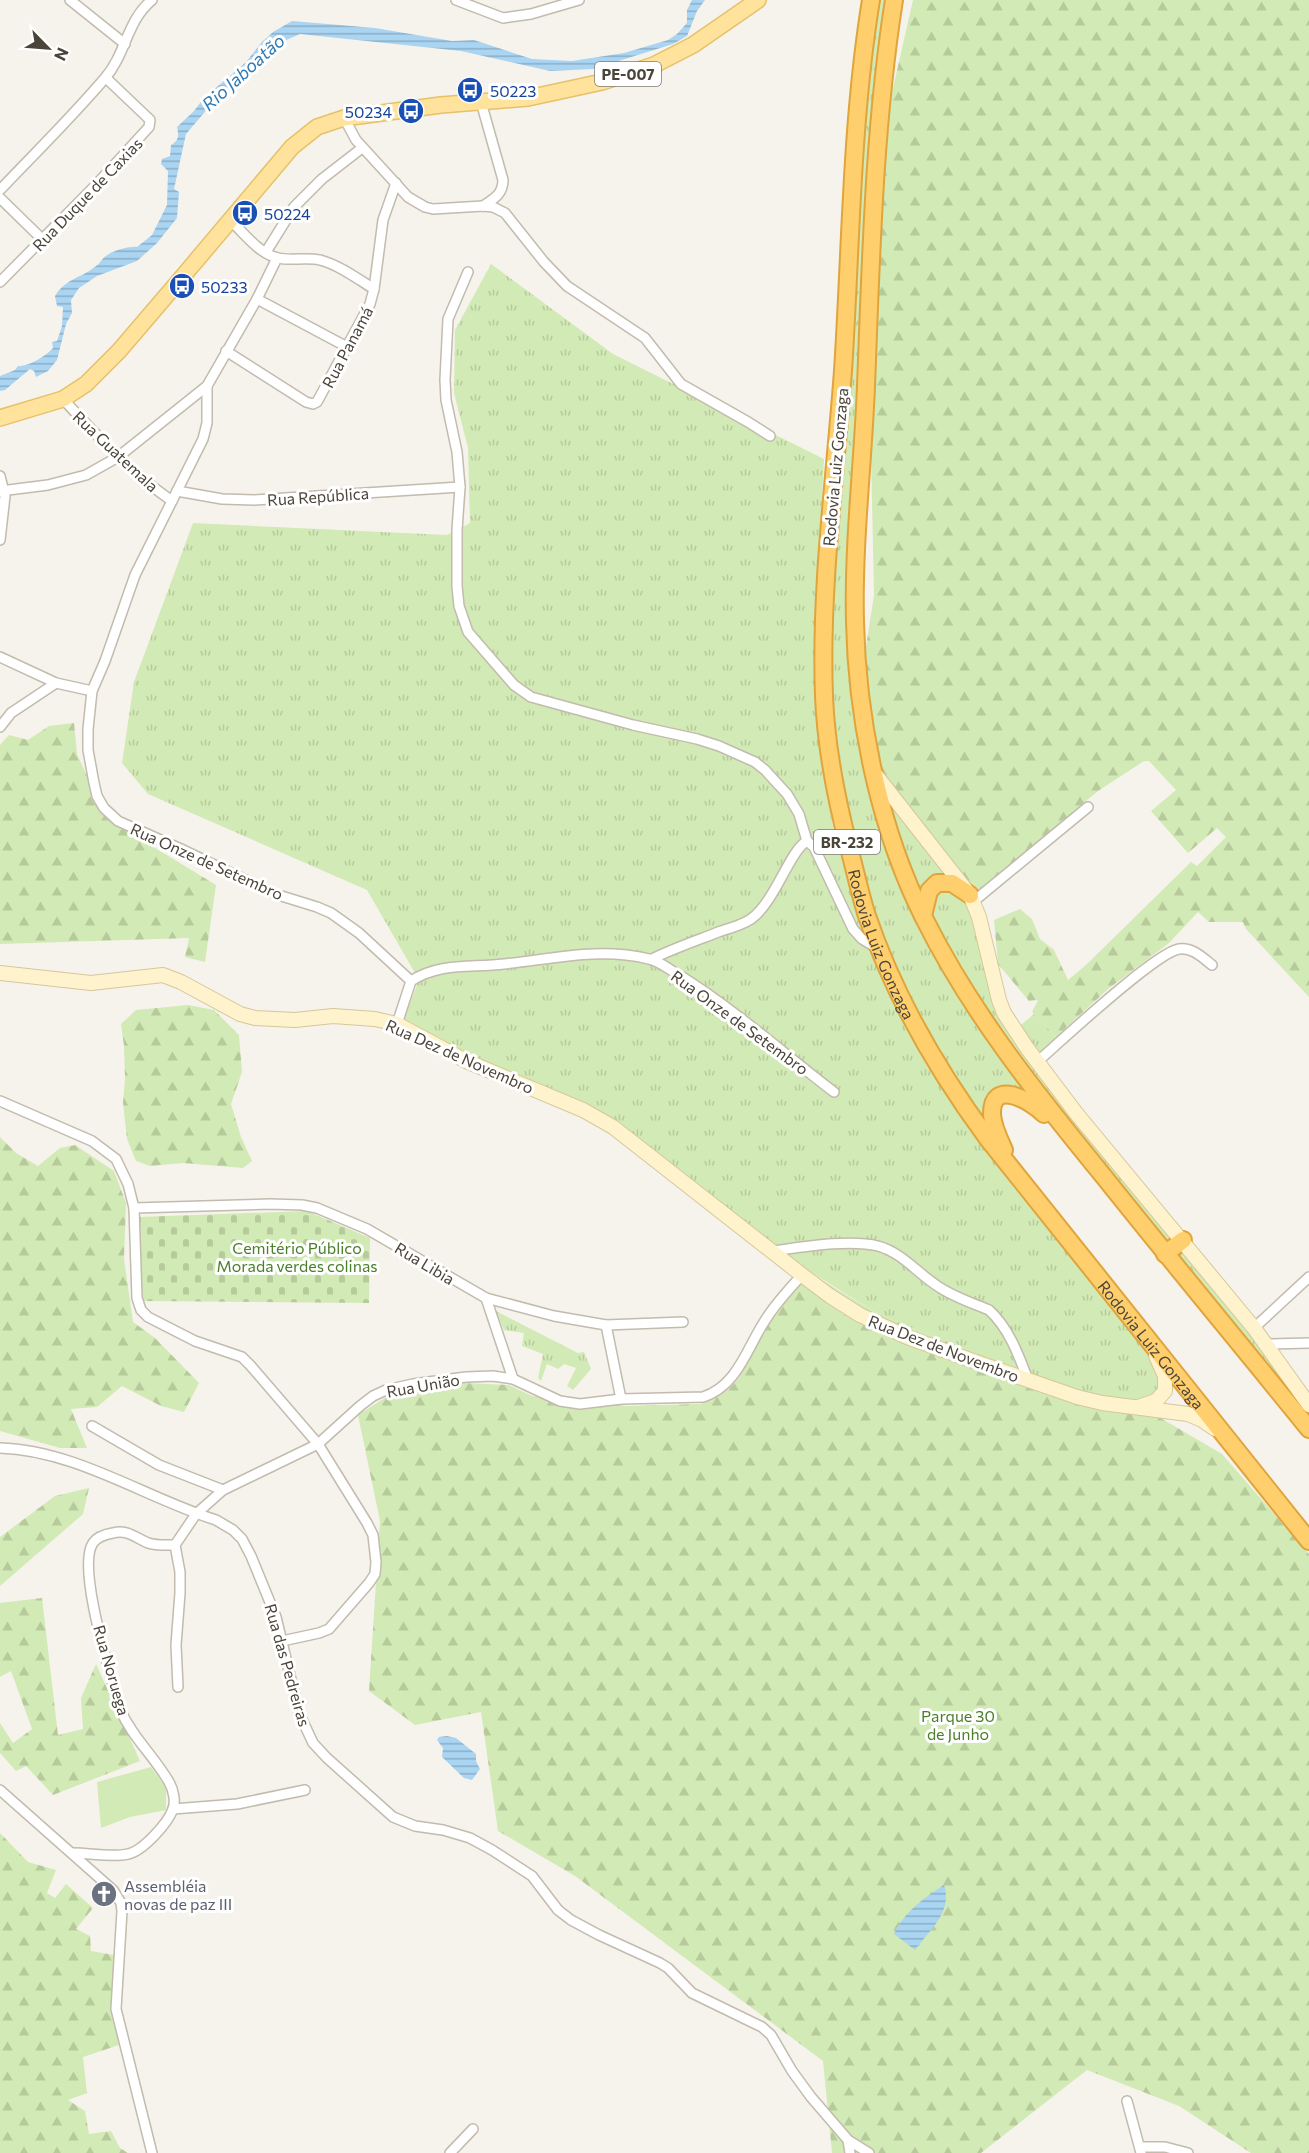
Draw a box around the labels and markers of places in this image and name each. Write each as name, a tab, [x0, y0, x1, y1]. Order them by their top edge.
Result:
bus stop icon: 50223	[455, 75, 485, 105]
place label: 50223	[490, 81, 536, 100]
bus stop icon: 50234	[396, 96, 426, 126]
place label: 50234	[345, 102, 392, 121]
bus stop icon: 50224	[230, 198, 260, 228]
place label: 50224	[264, 204, 311, 223]
bus stop icon: 50233	[167, 271, 197, 301]
place label: 50233	[201, 277, 248, 296]
place label: Assembléia novas de paz III	[124, 1876, 232, 1913]
church icon: Assembléia novas de paz III	[89, 1879, 119, 1909]

